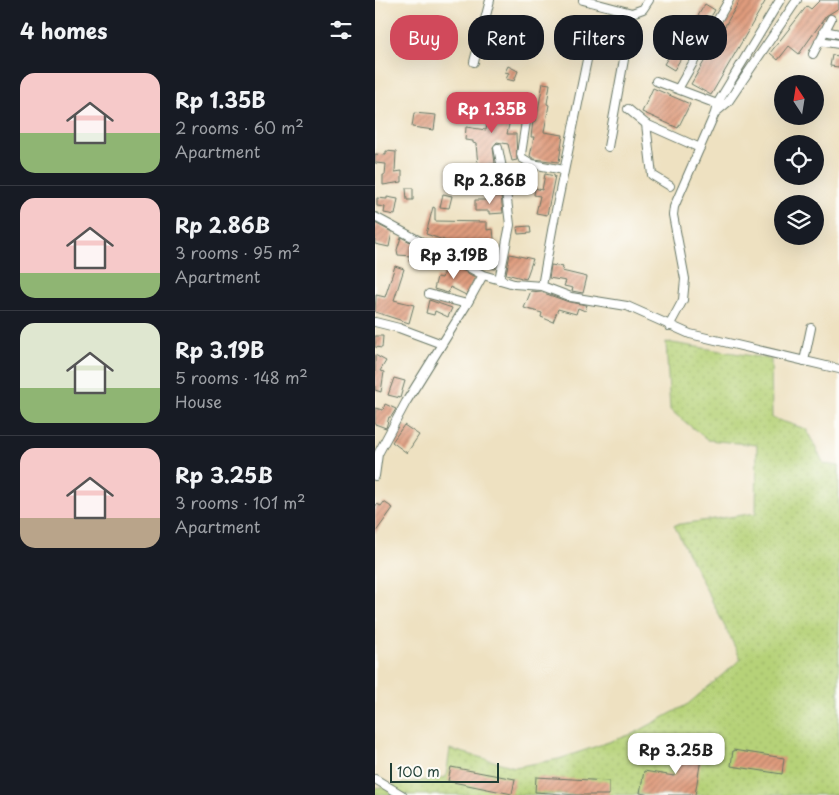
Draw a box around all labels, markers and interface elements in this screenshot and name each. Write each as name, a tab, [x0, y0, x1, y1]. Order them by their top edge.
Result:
text: 4 homes	[20, 14, 107, 46]
chip: Buy	[390, 15, 458, 60]
chip: Rent	[468, 15, 544, 60]
chip: Filters	[554, 15, 643, 60]
chip: New	[653, 15, 727, 60]
icon: filters	[327, 16, 355, 44]
north arrow	[774, 75, 824, 125]
map controls	[774, 75, 824, 245]
text: Rp 1.35B	[175, 83, 266, 115]
pin: Rp 1.35B	[440, 92, 544, 134]
icon: home	[60, 93, 120, 153]
text: Rp 1.35B	[457, 96, 527, 120]
text: 2 rooms · 60 m²	[175, 115, 304, 139]
button: locate	[774, 135, 824, 185]
text: Apartment	[175, 139, 260, 163]
pin: Rp 2.86B	[438, 162, 542, 205]
text: Rp 2.86B	[454, 167, 526, 191]
button: layers	[774, 195, 824, 245]
text: Rp 2.86B	[175, 208, 270, 240]
icon: home	[60, 218, 120, 278]
pin: Rp 3.19B	[402, 238, 506, 280]
text: 3 rooms · 95 m²	[175, 240, 300, 264]
text: Rp 3.19B	[420, 242, 488, 266]
text: Apartment	[175, 264, 260, 288]
text: Rp 3.19B	[175, 333, 265, 365]
icon: home	[60, 343, 120, 403]
text: 5 rooms · 148 m²	[175, 365, 308, 389]
text: House	[175, 389, 222, 413]
text: Rp 3.25B	[175, 458, 273, 490]
icon: home	[60, 468, 120, 528]
text: 3 rooms · 101 m²	[175, 490, 306, 514]
text: Apartment	[175, 514, 260, 538]
pin: Rp 3.25B	[624, 732, 728, 775]
text: Rp 3.25B	[639, 737, 713, 761]
scale bar	[390, 760, 499, 783]
text: 100 m	[397, 761, 440, 782]

